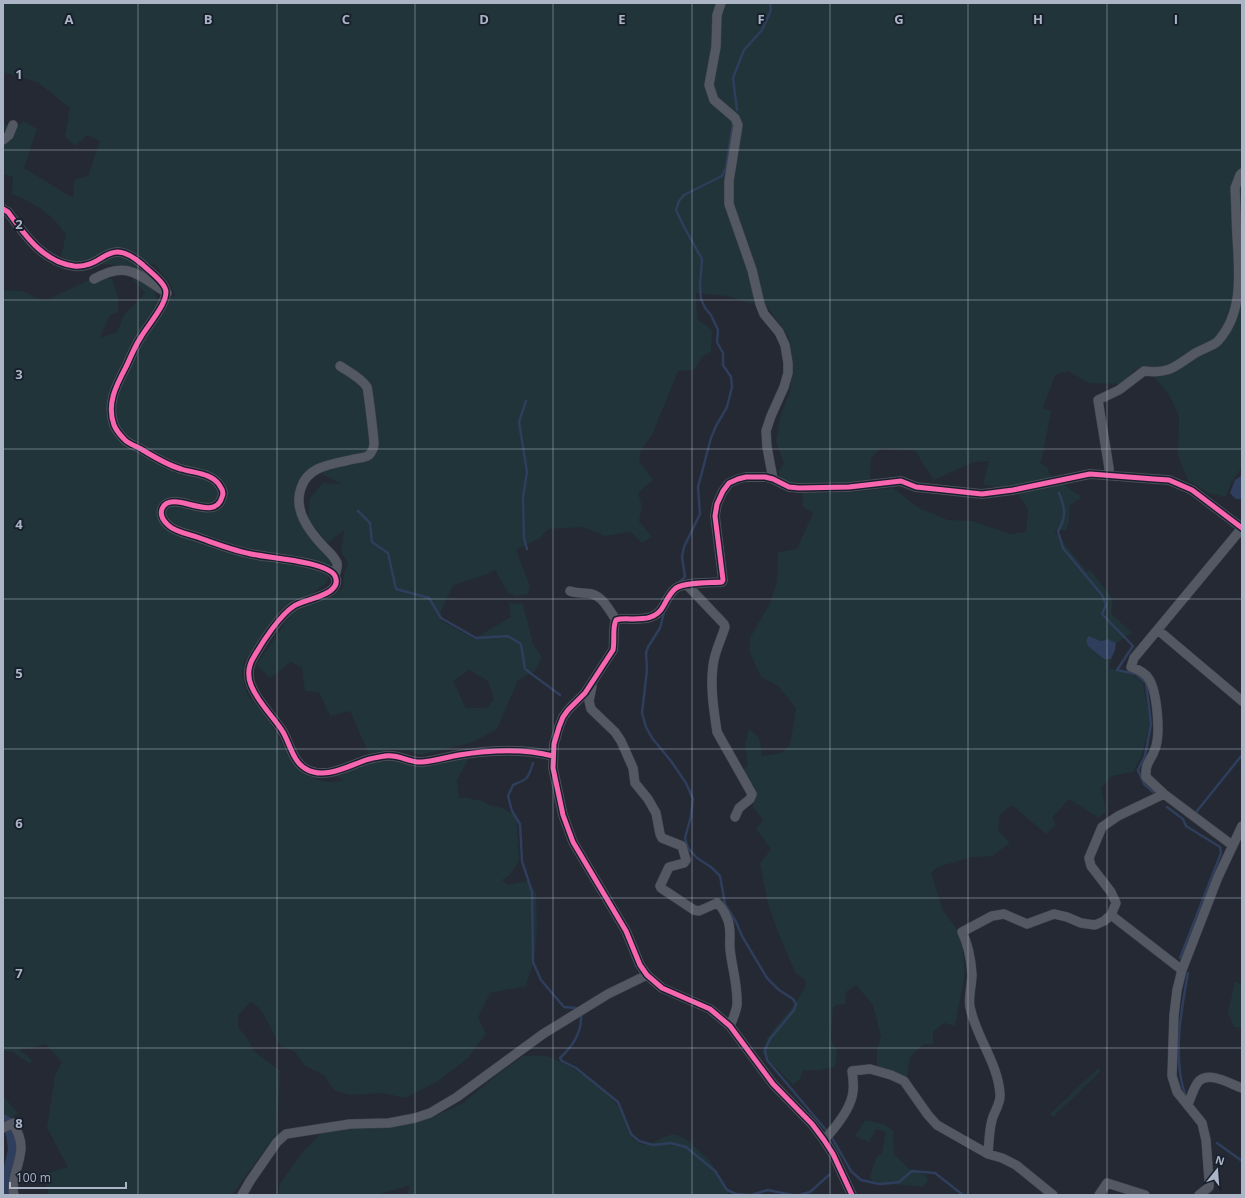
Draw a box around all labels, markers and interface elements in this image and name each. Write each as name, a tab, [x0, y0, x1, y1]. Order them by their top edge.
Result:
text: A	[65, 10, 74, 28]
text: B	[204, 10, 213, 28]
text: C	[342, 10, 350, 28]
text: D	[479, 10, 489, 28]
text: E	[618, 10, 626, 28]
text: F	[757, 10, 765, 28]
text: G	[894, 10, 904, 28]
text: H	[1033, 10, 1043, 28]
text: I	[1174, 10, 1178, 28]
text: 1	[15, 65, 23, 83]
text: 2	[15, 215, 23, 233]
text: 3	[15, 365, 23, 383]
text: 4	[15, 515, 23, 533]
text: 5	[15, 664, 23, 682]
text: 6	[15, 814, 23, 832]
text: 7	[15, 964, 23, 982]
text: 8	[15, 1114, 23, 1132]
north arrow	[1197, 1150, 1237, 1190]
text: N	[1214, 1151, 1227, 1168]
scale bar	[10, 1164, 126, 1190]
text: 100 m	[16, 1169, 51, 1186]

